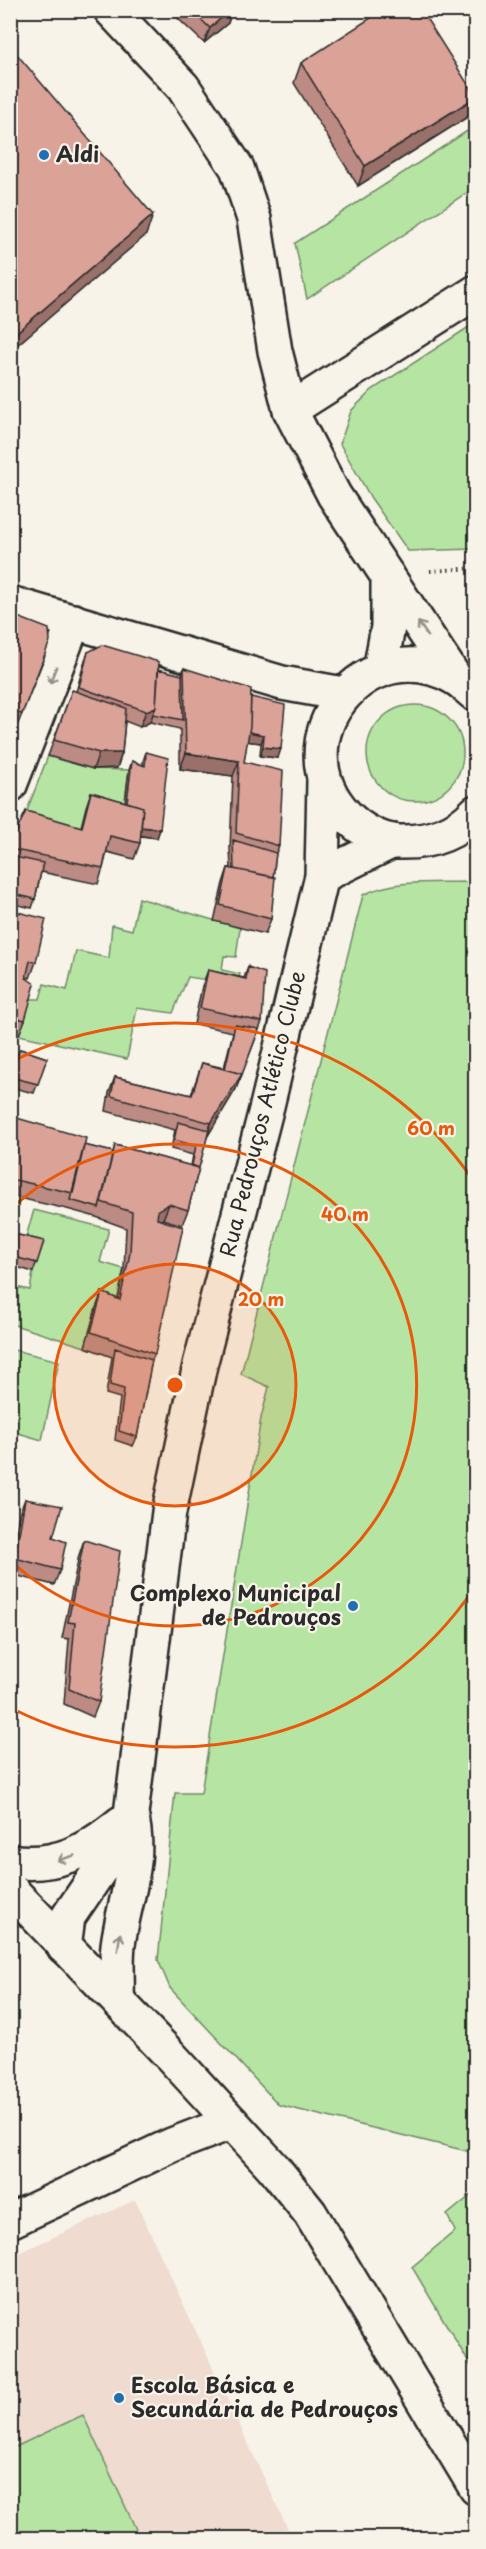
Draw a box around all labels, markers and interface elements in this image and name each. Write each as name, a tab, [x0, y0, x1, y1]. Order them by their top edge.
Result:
place label: Aldi	[56, 137, 99, 169]
marker: Aldi	[37, 148, 51, 162]
one-way arrow	[417, 621, 429, 638]
one-way arrow	[46, 666, 57, 684]
street label: Rua Pedrouços Atlético Clube	[210, 967, 312, 1260]
text: 60 m	[407, 1114, 455, 1141]
text: 40 m	[321, 1200, 369, 1227]
text: 20 m	[238, 1285, 284, 1312]
centre of rings	[165, 1375, 185, 1395]
place label: Complexo Municipal de Pedrouços	[130, 1576, 341, 1632]
marker: Complexo Municipal de Pedrouços	[346, 1599, 360, 1613]
one-way arrow	[57, 1853, 76, 1864]
one-way arrow	[114, 1933, 125, 1952]
place label: Escola Básica e Secundária de Pedrouços	[131, 2368, 398, 2424]
marker: Escola Básica e Secundária de Pedrouços	[112, 2391, 126, 2405]

